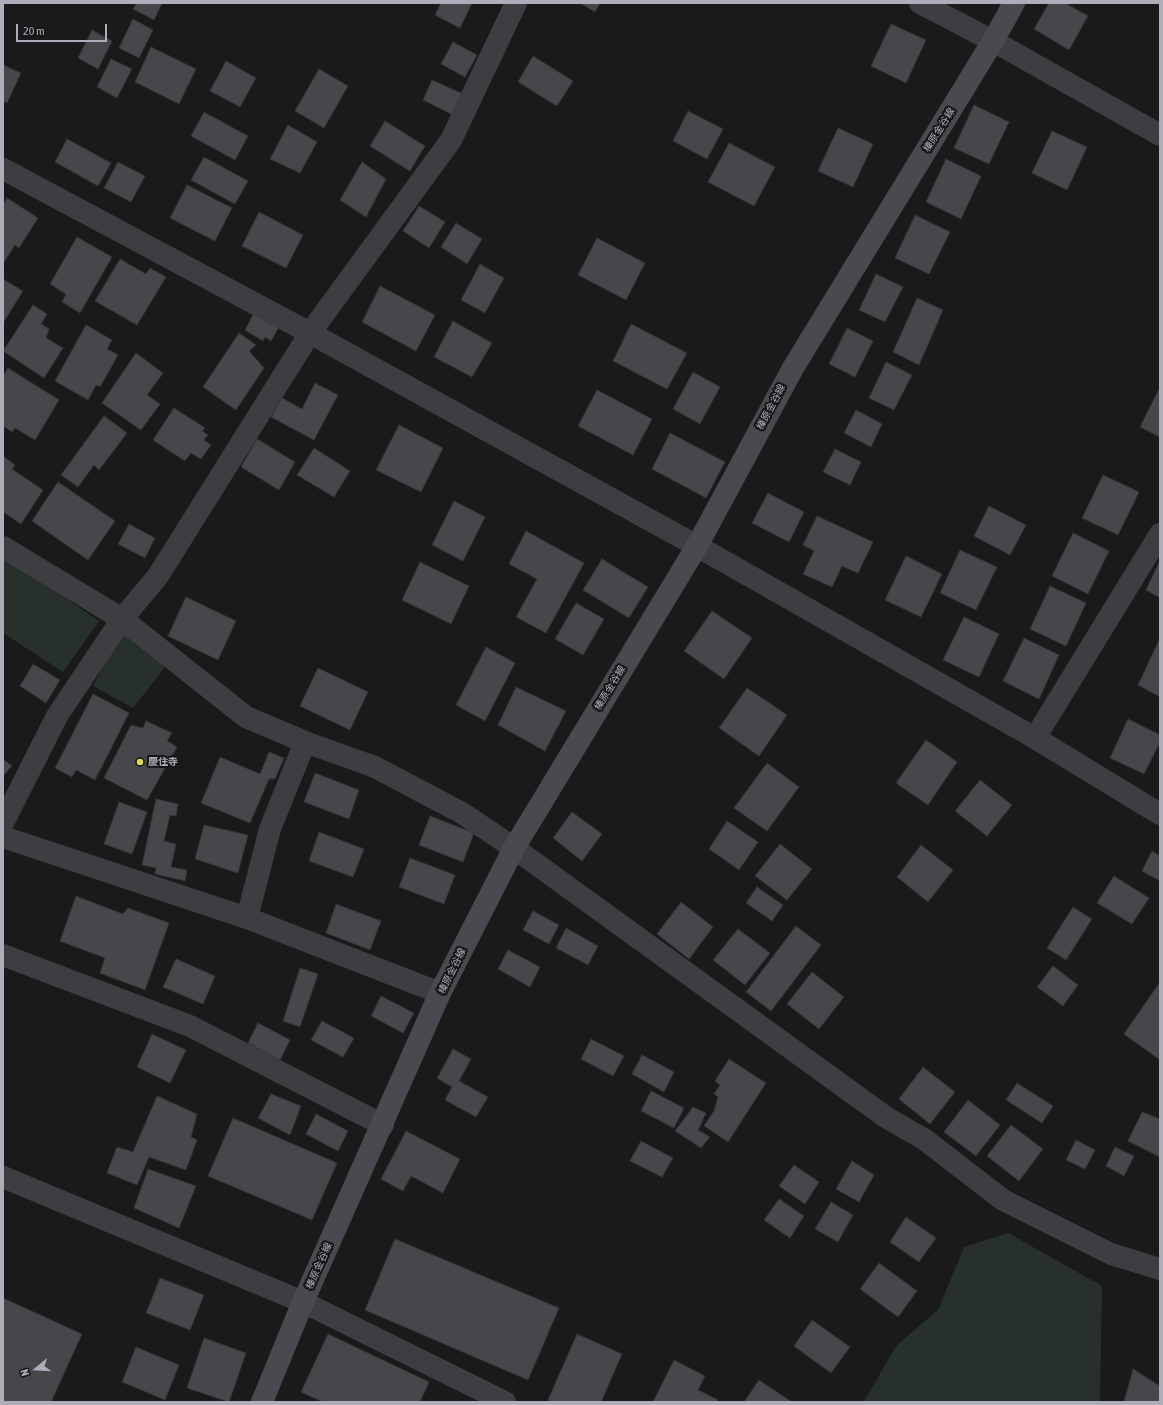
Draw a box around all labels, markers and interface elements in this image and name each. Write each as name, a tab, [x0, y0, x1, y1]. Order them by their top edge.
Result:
scale bar	[18, 16, 109, 42]
text: 20 m	[23, 24, 45, 38]
street label: 榛原金谷線	[921, 106, 957, 154]
street label: 榛原金谷線	[754, 382, 788, 432]
street label: 榛原金谷線	[592, 663, 628, 713]
place label: 慶住寺	[148, 756, 178, 768]
marker: 慶住寺	[135, 757, 145, 767]
street label: 榛原金谷線	[436, 946, 468, 996]
street label: 榛原金谷線	[303, 1241, 335, 1291]
north arrow	[16, 1349, 56, 1389]
text: N	[18, 1368, 31, 1378]

